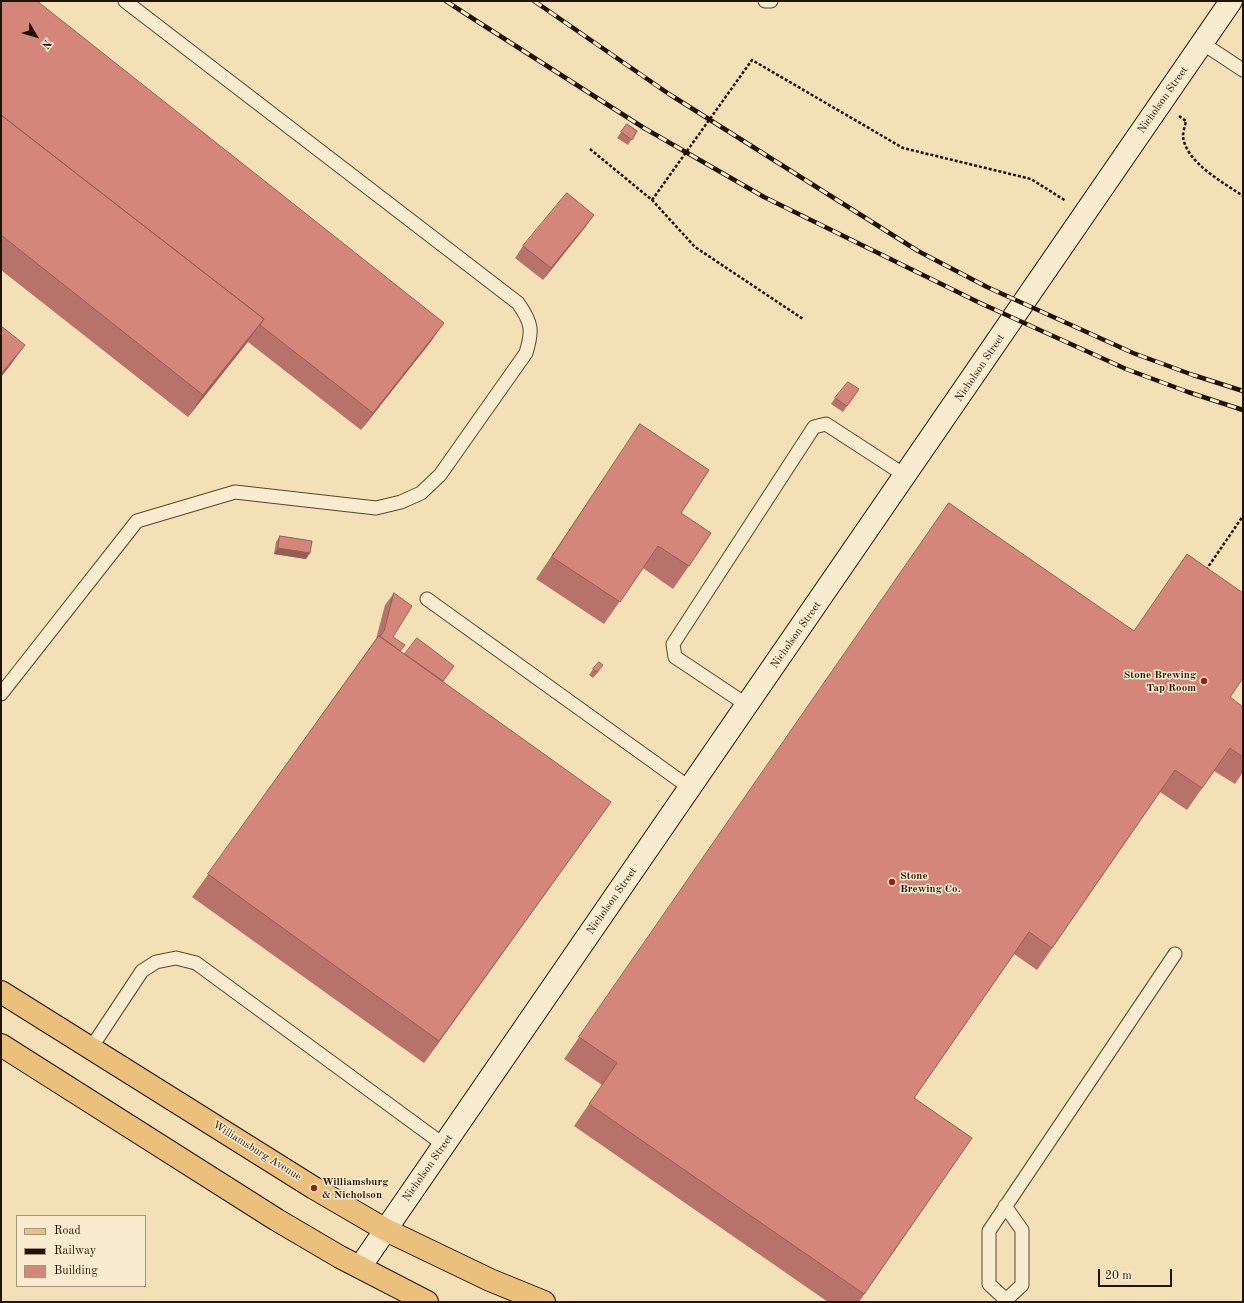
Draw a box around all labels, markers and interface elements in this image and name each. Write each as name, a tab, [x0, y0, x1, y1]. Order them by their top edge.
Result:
north arrow	[16, 16, 56, 56]
text: N	[39, 37, 53, 50]
street label: Nicholson Street	[1135, 64, 1191, 136]
street label: Nicholson Street	[952, 332, 1008, 404]
street label: Nicholson Street	[768, 599, 824, 671]
place label: Stone Brewing Tap Room	[1123, 668, 1196, 694]
marker: Stone Brewing Tap Room	[1199, 676, 1209, 686]
street label: Nicholson Street	[584, 865, 640, 937]
place label: Stone Brewing Co.	[900, 869, 961, 895]
marker: Stone Brewing Co.	[887, 877, 897, 887]
street label: Williamsburg Avenue	[210, 1118, 304, 1184]
street label: Nicholson Street	[400, 1132, 456, 1204]
place label: Williamsburg & Nicholson	[322, 1175, 388, 1201]
marker: Williamsburg & Nicholson	[309, 1183, 319, 1193]
legend	[16, 1215, 146, 1287]
text: Road	[54, 1225, 81, 1237]
text: Railway	[54, 1245, 96, 1257]
scale bar	[1100, 1261, 1174, 1287]
text: Building	[54, 1265, 98, 1277]
text: 20 m	[1105, 1270, 1132, 1282]

